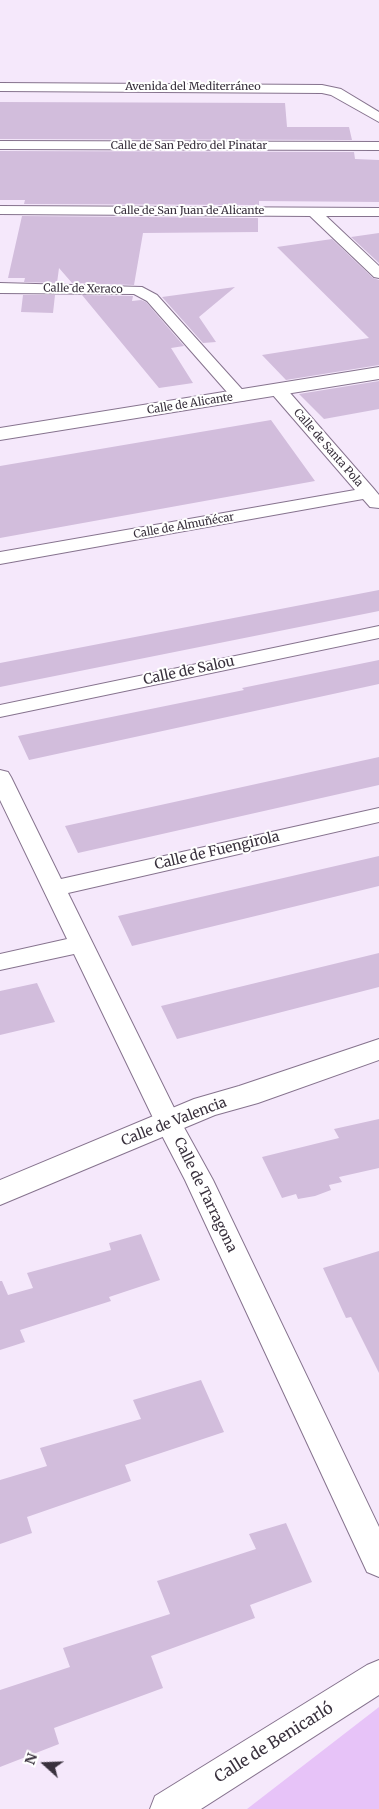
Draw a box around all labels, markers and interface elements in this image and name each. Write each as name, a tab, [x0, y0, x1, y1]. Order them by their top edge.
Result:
street label: Avenida del Mediterráneo	[125, 80, 261, 94]
street label: Calle de San Pedro del Pinatar	[111, 139, 267, 153]
street label: Calle de San Juan de Alicante	[114, 204, 264, 218]
street label: Calle de Xeraco	[43, 282, 123, 296]
street label: Calle de Alicante	[146, 391, 234, 417]
street label: Calle de Santa Pola	[291, 406, 365, 490]
street label: Calle de Almuñécar	[133, 511, 235, 541]
street label: Calle de Salou	[142, 653, 236, 689]
street label: Calle de Fuengirola	[153, 828, 281, 874]
street label: Calle de Valencia	[119, 1094, 229, 1150]
street label: Calle de Tarragona	[170, 1135, 240, 1255]
street label: Calle de Benicarló	[211, 1699, 337, 1787]
north arrow	[20, 1739, 70, 1789]
text: N	[21, 1751, 41, 1767]

